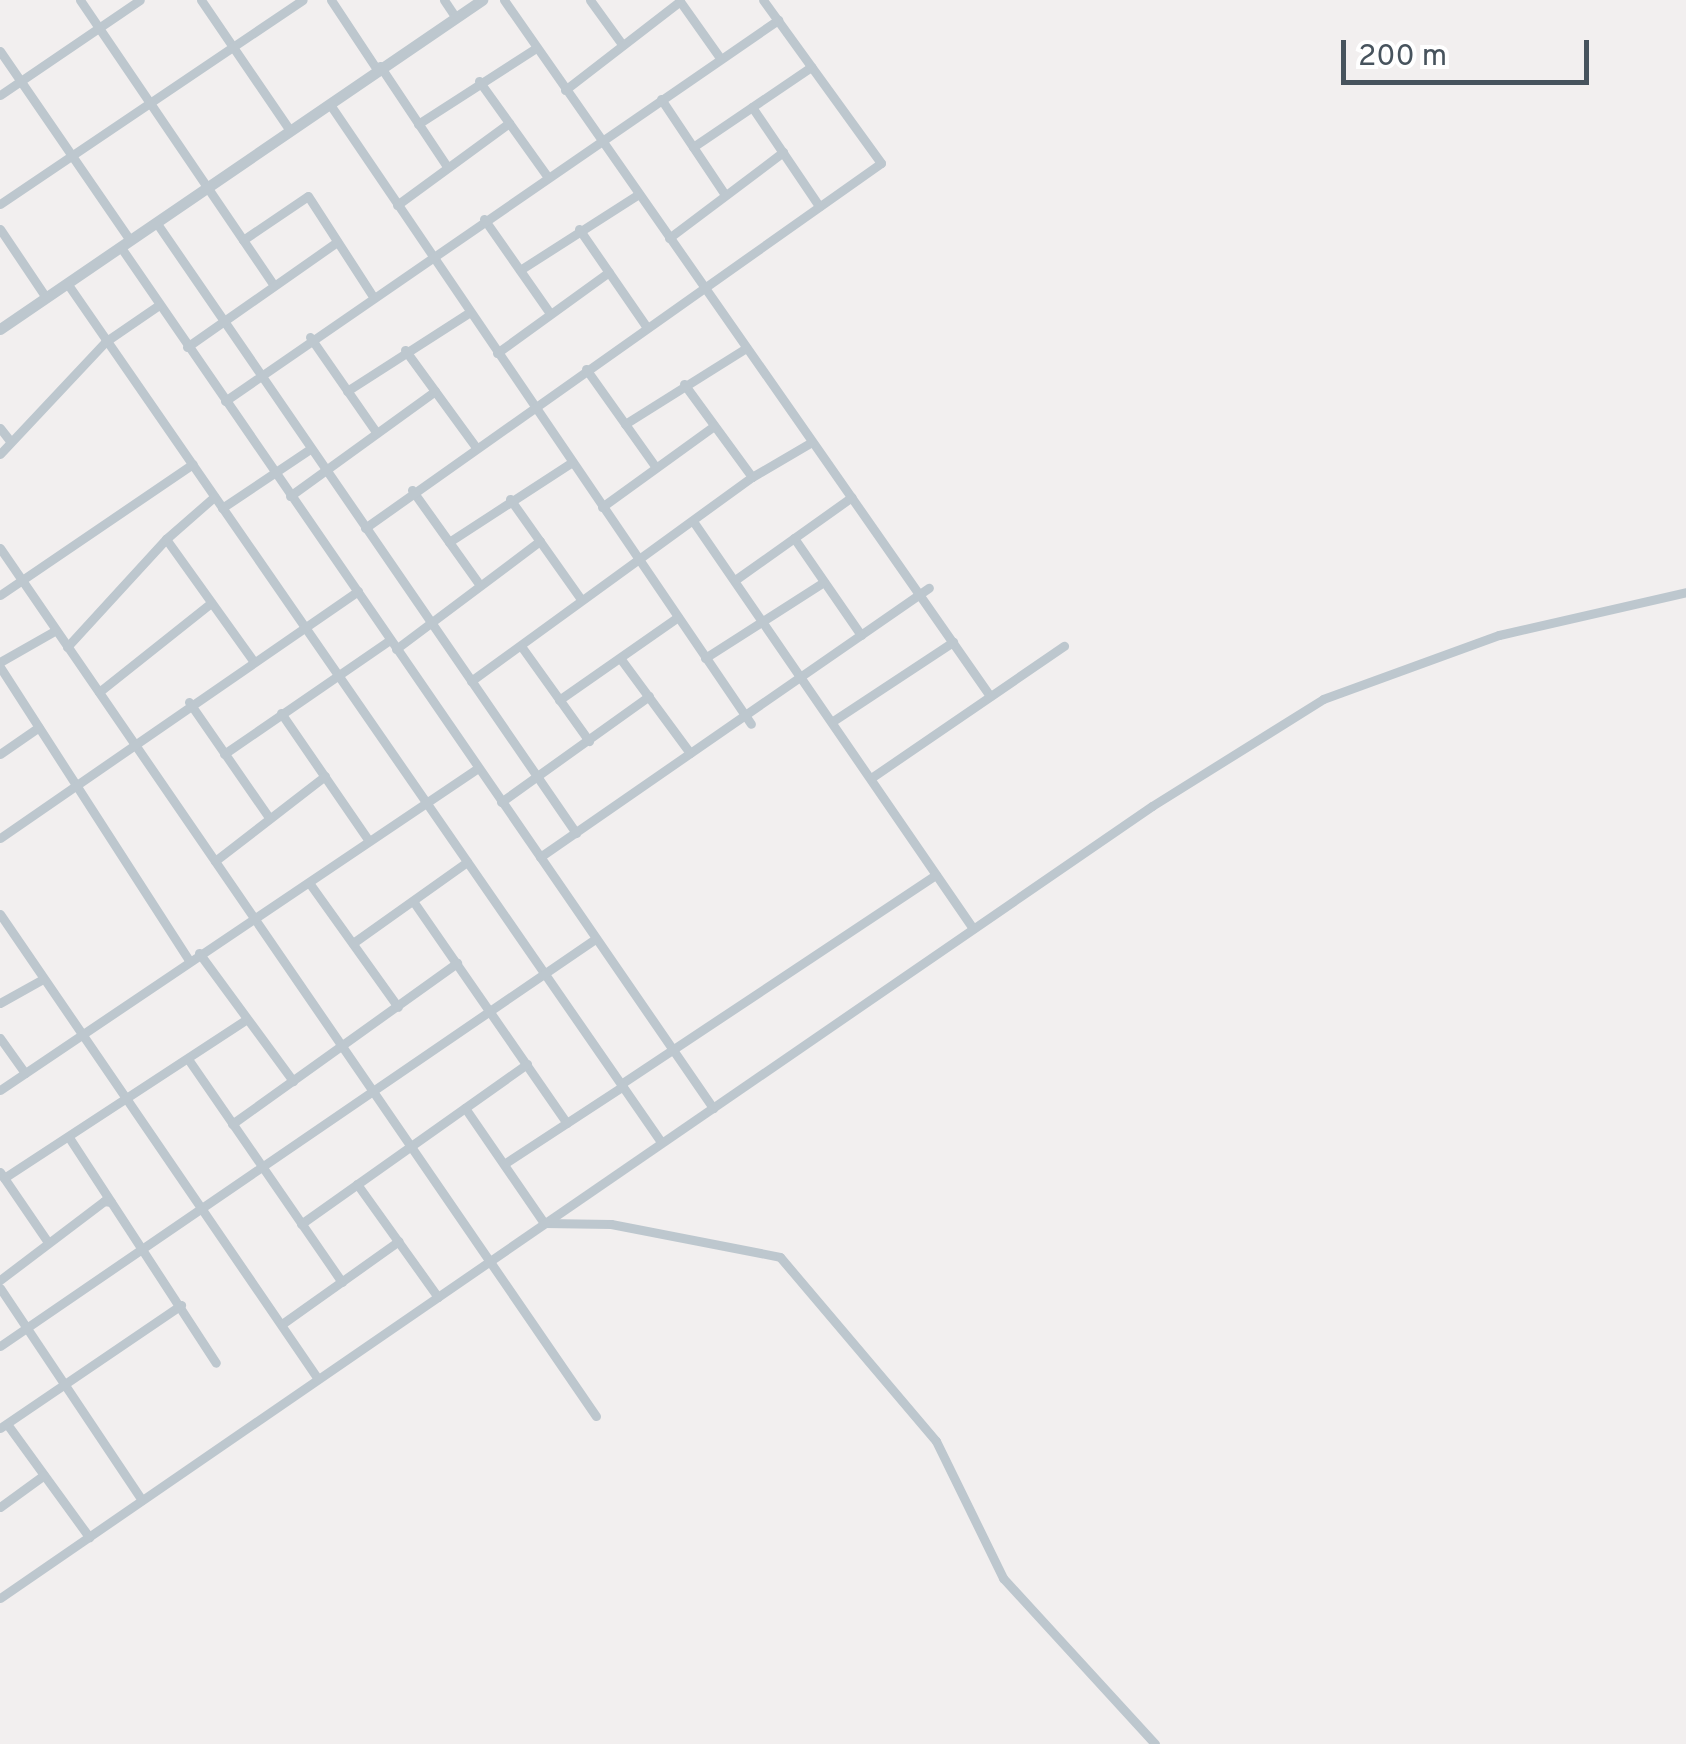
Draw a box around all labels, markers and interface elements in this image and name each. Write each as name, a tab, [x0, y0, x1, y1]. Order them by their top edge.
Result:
scale bar	[1346, 20, 1594, 82]
text: 200 m	[1358, 39, 1447, 76]

